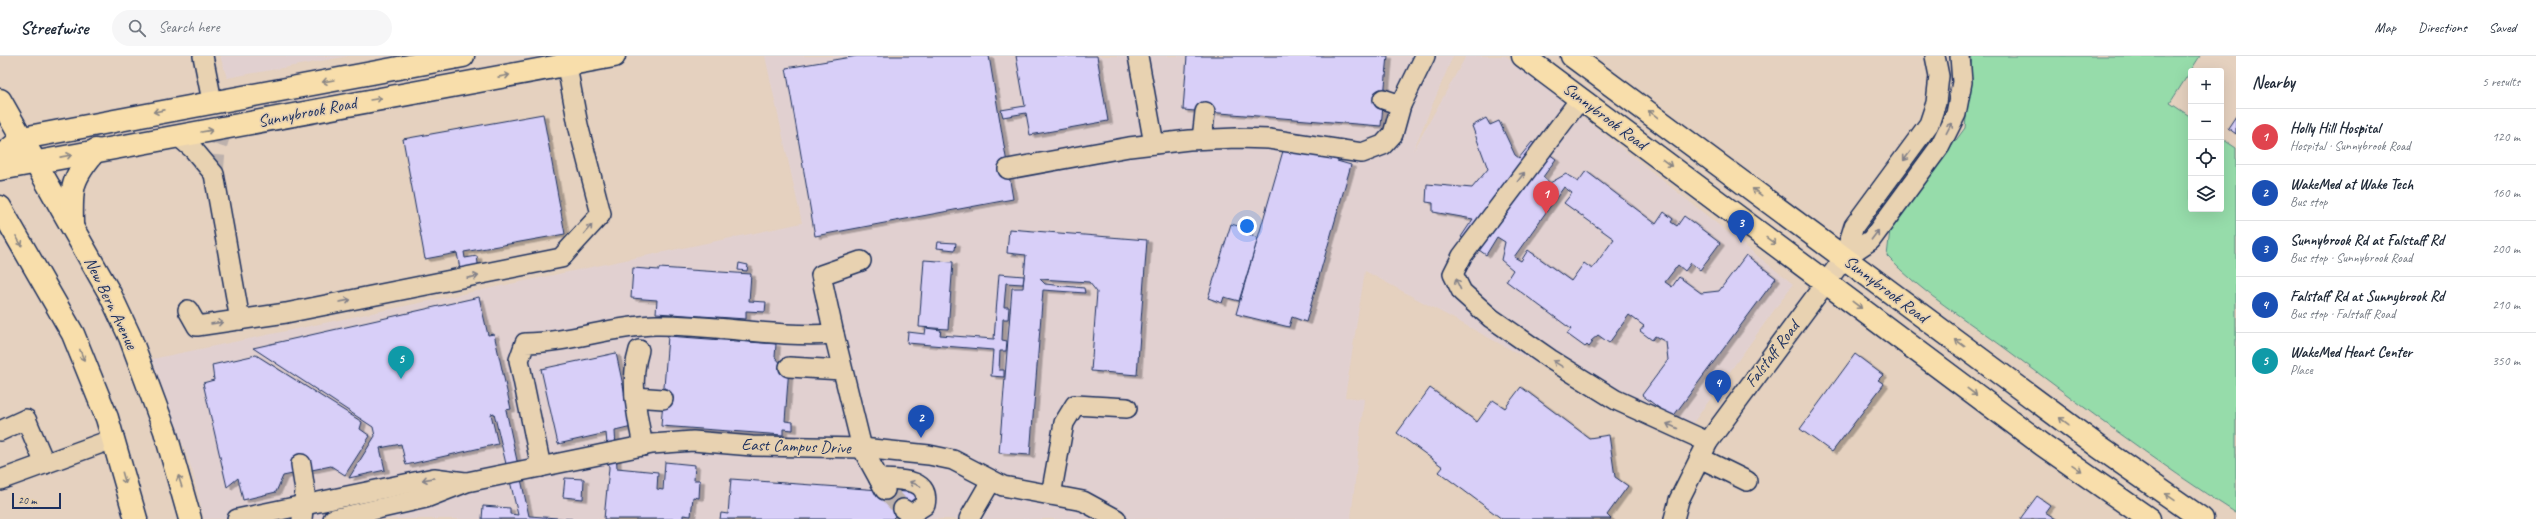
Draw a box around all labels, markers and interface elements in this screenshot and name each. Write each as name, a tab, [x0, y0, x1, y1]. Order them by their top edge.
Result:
search box	[112, 10, 392, 46]
text: Streetwise	[20, 16, 88, 40]
icon: search	[126, 17, 148, 39]
text: Search here	[158, 18, 220, 37]
text: Map	[2375, 19, 2396, 36]
text: Directions	[2418, 19, 2467, 36]
text: Saved	[2489, 19, 2516, 36]
map controls	[2188, 68, 2224, 212]
button: +	[2188, 68, 2224, 104]
one-way arrow	[498, 72, 511, 80]
text: Nearby	[2252, 72, 2295, 93]
text: 5 results	[2482, 74, 2520, 90]
one-way arrow	[322, 77, 335, 85]
street label: Sunnybrook Road	[1559, 78, 1653, 156]
street label: Sunnybrook Road	[256, 92, 360, 132]
one-way arrow	[369, 95, 382, 103]
button: −	[2188, 104, 2224, 140]
one-way arrow	[153, 108, 166, 116]
one-way arrow	[1648, 110, 1659, 118]
text: Holly Hill Hospital	[2290, 119, 2380, 138]
one-way arrow	[1946, 122, 1953, 134]
one-way arrow	[201, 127, 214, 135]
text: 1	[2262, 129, 2268, 145]
text: 120 m	[2492, 129, 2520, 145]
text: Hospital · Sunnybrook Road	[2290, 138, 2410, 154]
button: locate	[2188, 140, 2224, 176]
one-way arrow	[1902, 151, 1911, 162]
one-way arrow	[59, 152, 72, 160]
one-way arrow	[1661, 159, 1672, 167]
one-way arrow	[1517, 171, 1526, 182]
text: WakeMed at Wake Tech	[2290, 175, 2413, 194]
button: layers	[2188, 176, 2224, 212]
pin: 1	[1533, 181, 1559, 214]
text: 2	[2262, 185, 2268, 201]
text: 160 m	[2492, 185, 2520, 201]
one-way arrow	[1751, 188, 1762, 197]
text: Bus stop	[2290, 194, 2327, 210]
pin: 3	[1728, 210, 1754, 243]
your location	[1237, 216, 1257, 236]
one-way arrow	[584, 223, 593, 234]
one-way arrow	[1871, 229, 1879, 240]
text: Sunnybrook Rd at Falstaff Rd	[2290, 231, 2444, 250]
one-way arrow	[16, 235, 24, 247]
one-way arrow	[1765, 237, 1776, 245]
text: 3	[2262, 241, 2268, 257]
text: 200 m	[2492, 241, 2520, 257]
text: Bus stop · Sunnybrook Road	[2290, 250, 2412, 266]
street label: Sunnybrook Road	[1840, 251, 1934, 329]
street label: New Bern Avenue	[80, 253, 143, 354]
one-way arrow	[466, 272, 479, 280]
one-way arrow	[1454, 278, 1461, 290]
text: Falstaff Rd at Sunnybrook Rd	[2290, 287, 2444, 306]
one-way arrow	[338, 297, 351, 305]
text: 4	[2262, 297, 2268, 313]
text: 210 m	[2492, 297, 2520, 313]
one-way arrow	[1851, 301, 1862, 310]
text: Bus stop · Falstaff Road	[2290, 306, 2395, 322]
street label: Falstaff Road	[1740, 315, 1805, 391]
one-way arrow	[210, 319, 223, 327]
one-way arrow	[1954, 339, 1965, 347]
text: WakeMed Heart Center	[2290, 343, 2412, 362]
pin: 5	[388, 346, 414, 379]
one-way arrow	[78, 349, 86, 361]
text: 5	[2262, 353, 2268, 369]
text: 350 m	[2492, 353, 2520, 369]
one-way arrow	[1552, 360, 1564, 368]
text: Place	[2290, 362, 2313, 378]
pin: 4	[1705, 370, 1731, 403]
one-way arrow	[1966, 388, 1977, 396]
pin: 2	[908, 405, 934, 438]
one-way arrow	[2059, 417, 2070, 425]
one-way arrow	[1666, 422, 1678, 429]
street label: East Campus Drive	[741, 434, 852, 458]
one-way arrow	[2071, 464, 2082, 472]
one-way arrow	[121, 471, 128, 484]
one-way arrow	[176, 475, 183, 488]
one-way arrow	[422, 475, 435, 483]
one-way arrow	[910, 480, 922, 488]
scale bar	[12, 491, 61, 510]
one-way arrow	[2164, 492, 2175, 501]
text: 20 m	[18, 493, 37, 507]

